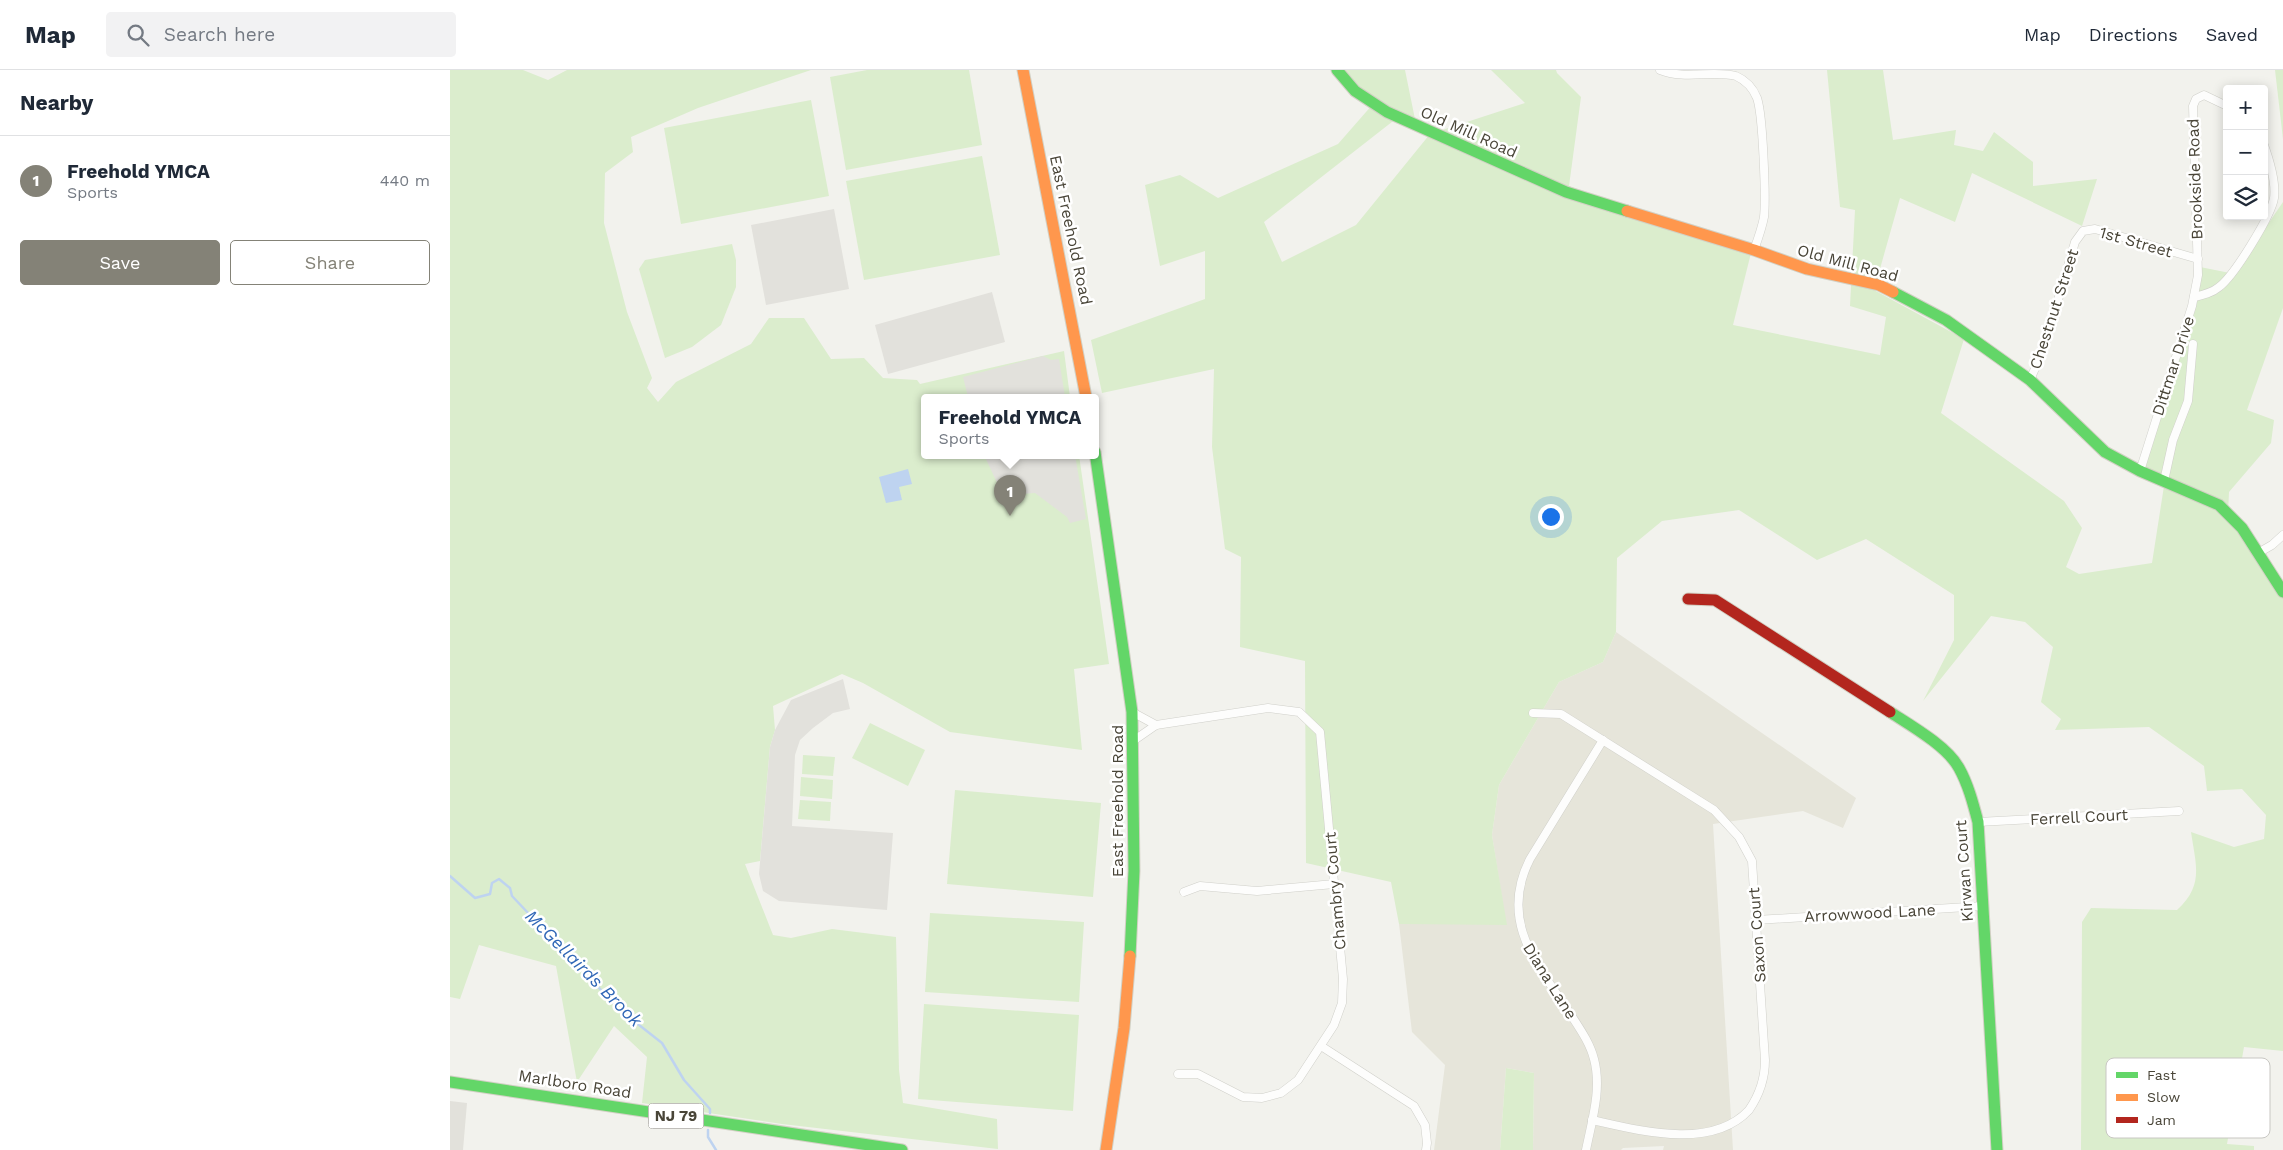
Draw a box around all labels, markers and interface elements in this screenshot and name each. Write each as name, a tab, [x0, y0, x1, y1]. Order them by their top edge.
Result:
search box	[106, 12, 456, 57]
text: Map	[25, 21, 76, 49]
icon: search	[124, 21, 152, 49]
text: Search here	[164, 23, 275, 46]
text: Map	[2024, 24, 2061, 45]
text: Directions	[2089, 24, 2178, 45]
text: Saved	[2206, 24, 2258, 45]
map controls	[2223, 85, 2268, 220]
button: +	[2223, 85, 2268, 130]
text: Nearby	[20, 90, 93, 115]
street label: Old Mill Road	[1418, 102, 1520, 162]
street label: Brookside Road	[2183, 118, 2207, 240]
button: −	[2223, 130, 2268, 175]
street label: East Freehold Road	[1046, 153, 1096, 307]
text: Freehold YMCA	[67, 160, 210, 183]
text: 1	[33, 171, 39, 190]
text: 440 m	[380, 171, 430, 190]
button: layers	[2223, 175, 2268, 220]
text: Sports	[67, 183, 118, 202]
street label: 1st Street	[2097, 223, 2175, 262]
button: Save	[20, 240, 220, 285]
button: Share	[230, 240, 430, 285]
street label: Old Mill Road	[1795, 240, 1901, 286]
street label: Chestnut Street	[2026, 246, 2082, 372]
street label: Dittmar Drive	[2148, 314, 2198, 418]
popup	[921, 394, 1099, 459]
text: Freehold YMCA	[939, 406, 1081, 429]
text: Sports	[939, 429, 990, 448]
pin: 1	[994, 475, 1026, 516]
your location	[1538, 504, 1564, 530]
street label: East Freehold Road	[1108, 725, 1127, 877]
street label: Ferrell Court	[2030, 805, 2129, 829]
street label: Kirwan Court	[1951, 819, 1977, 923]
street label: Chambry Court	[1320, 831, 1350, 951]
street label: Saxon Court	[1744, 886, 1770, 983]
street label: Arrowwood Lane	[1804, 900, 1936, 926]
water label: McGellairds Brook	[521, 905, 648, 1032]
street label: Diana Lane	[1519, 939, 1581, 1023]
legend	[2106, 1058, 2270, 1138]
street label: Marlboro Road	[517, 1066, 633, 1102]
text: Fast	[2147, 1067, 2176, 1083]
text: Slow	[2147, 1089, 2180, 1105]
road number: NJ 79	[648, 1104, 704, 1128]
text: Jam	[2147, 1112, 2176, 1128]

